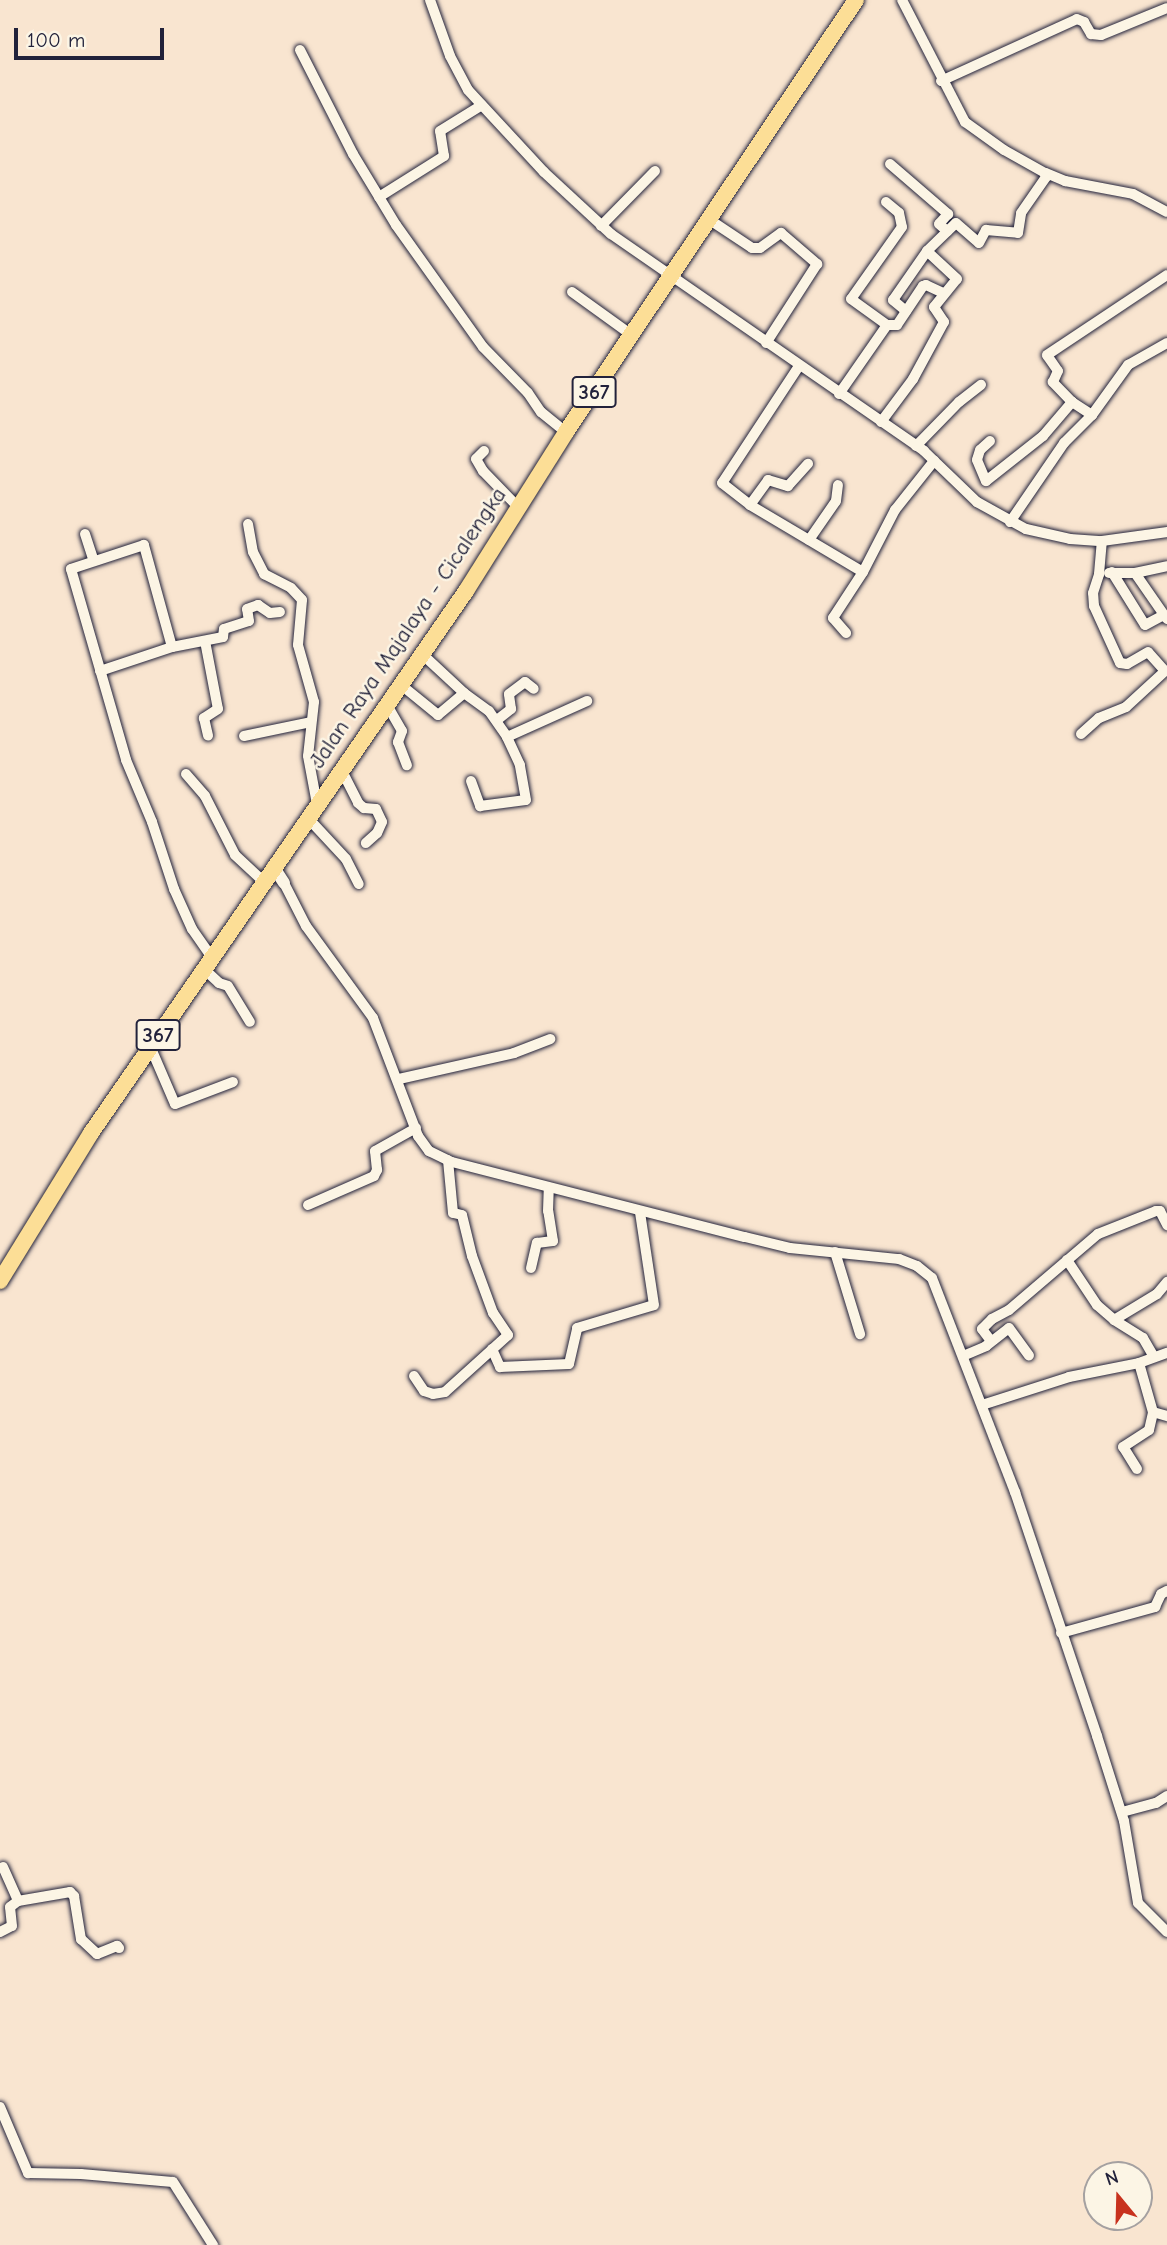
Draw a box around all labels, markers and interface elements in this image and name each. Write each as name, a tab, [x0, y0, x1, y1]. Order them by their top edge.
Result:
scale bar	[18, 14, 168, 58]
text: 100 m	[27, 28, 85, 52]
road number: 367	[571, 374, 617, 410]
street label: Jalan Raya Majalaya - Cicalengka	[304, 482, 512, 774]
road number: 367	[135, 1018, 181, 1052]
north arrow	[1083, 2161, 1153, 2231]
text: N	[1102, 2166, 1121, 2190]

